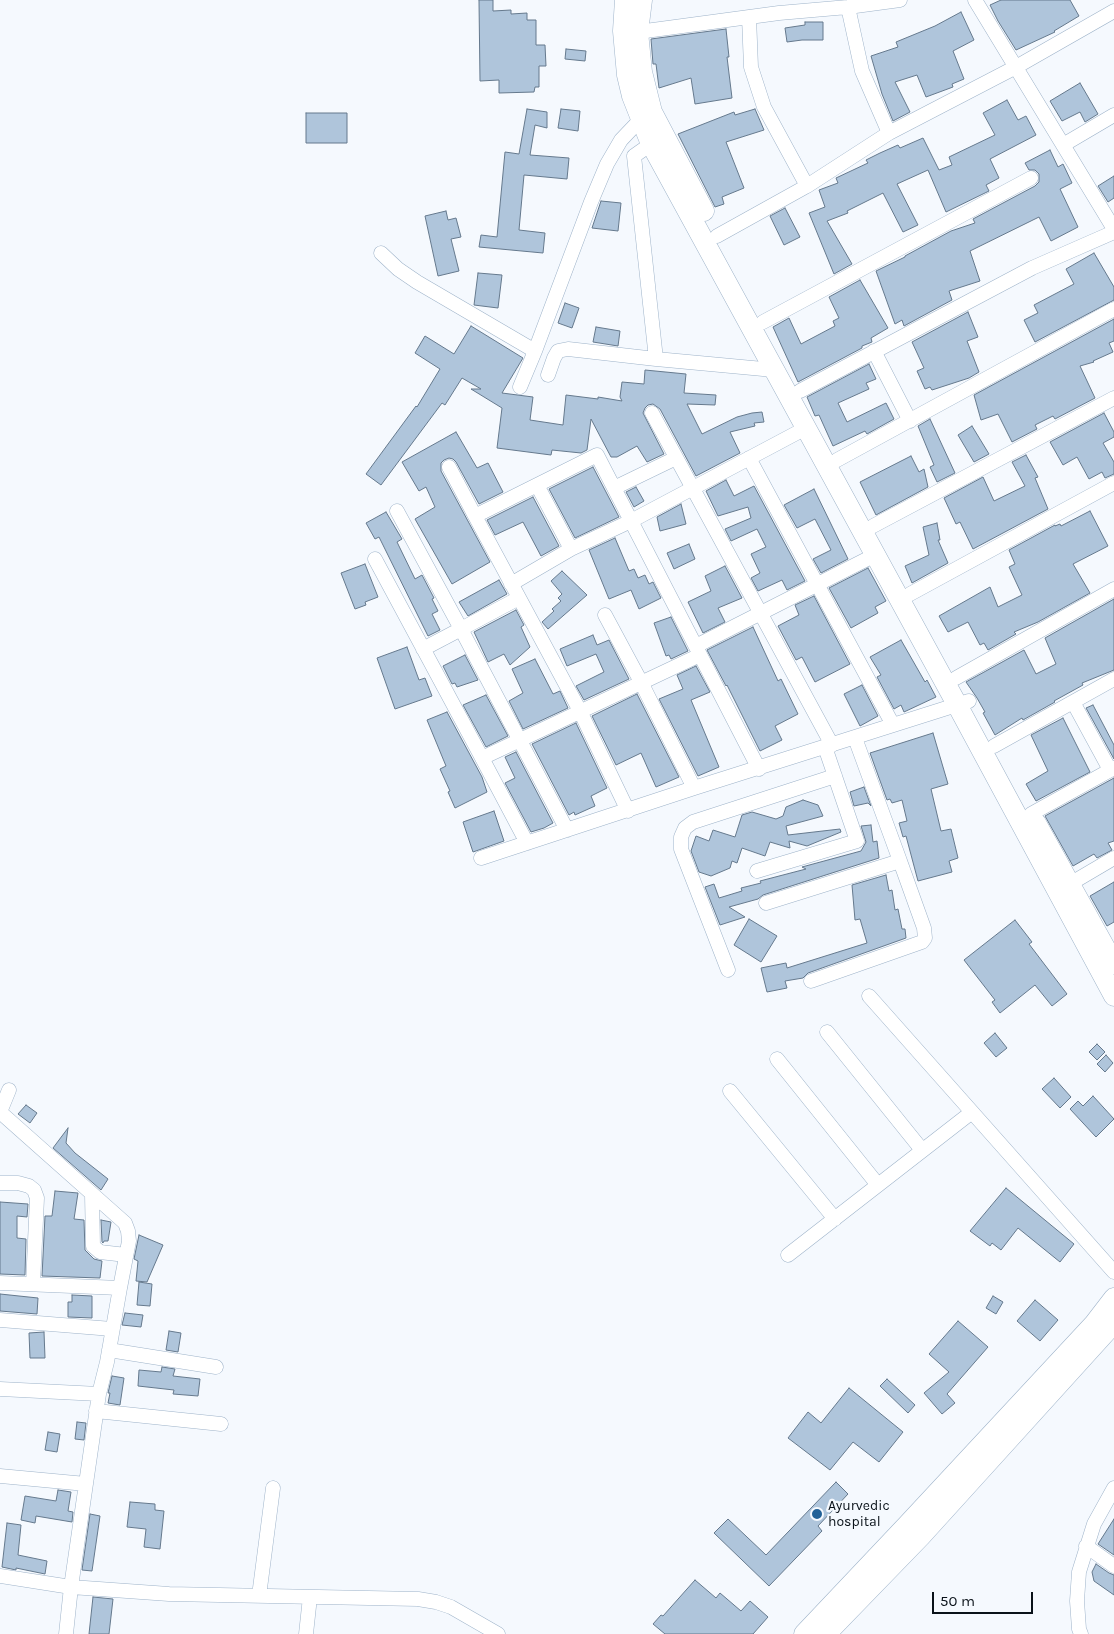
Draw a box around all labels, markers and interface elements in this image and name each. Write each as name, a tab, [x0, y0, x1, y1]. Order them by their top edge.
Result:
place label: Ayurvedic hospital	[828, 1498, 890, 1530]
marker: Ayurvedic hospital	[810, 1507, 824, 1521]
scale bar	[934, 1582, 1035, 1614]
text: 50 m	[940, 1592, 975, 1610]

